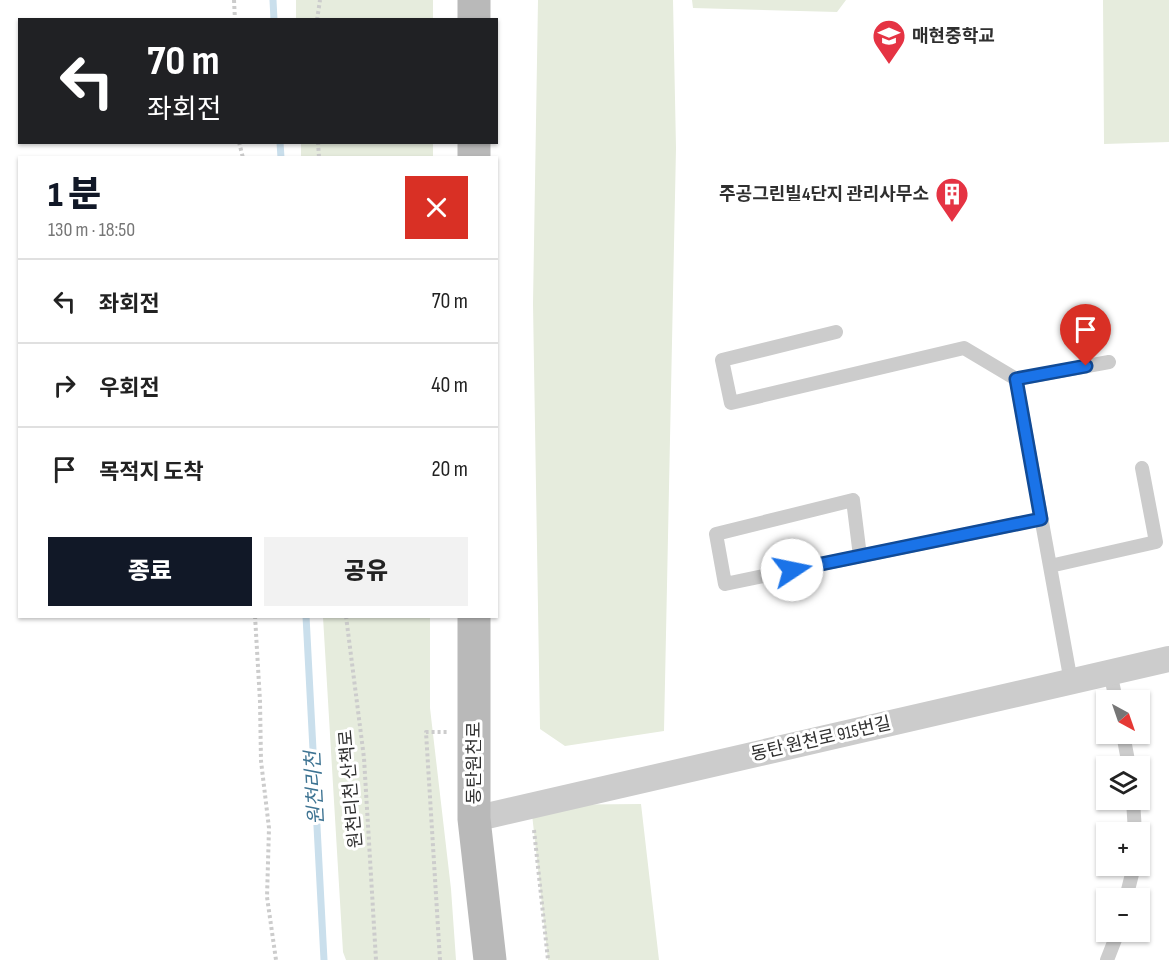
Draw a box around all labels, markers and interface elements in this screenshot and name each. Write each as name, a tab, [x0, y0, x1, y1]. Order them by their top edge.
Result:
school or university icon: 매현중학교	[871, 18, 907, 65]
place label: 매현중학교	[912, 26, 995, 47]
text: 70 m	[147, 36, 220, 87]
icon: left	[48, 42, 126, 120]
text: 좌회전	[147, 94, 222, 126]
text: 1 분	[48, 174, 101, 217]
button: close	[405, 176, 468, 239]
building icon: 주공그린빌4단지 관리사무소	[934, 176, 970, 223]
place label: 주공그린빌4단지 관리사무소	[719, 184, 929, 205]
text: 130 m · 18:50	[48, 218, 135, 242]
icon: left	[48, 285, 81, 318]
text: 70 m	[432, 288, 468, 315]
text: 좌회전	[99, 291, 160, 318]
pin	[1060, 304, 1111, 366]
icon: arrive	[1069, 313, 1102, 346]
icon: right	[48, 369, 81, 402]
text: 40 m	[431, 372, 468, 399]
text: 우회전	[99, 375, 160, 402]
icon: arrive	[48, 453, 81, 486]
text: 20 m	[432, 456, 468, 483]
text: 목적지 도착	[99, 459, 204, 486]
button: 종료	[48, 537, 252, 606]
button: 공유	[264, 537, 468, 606]
position arrow	[760, 538, 824, 602]
north arrow	[1096, 690, 1150, 744]
map controls	[1096, 690, 1150, 942]
street label: 동탄 원천로 915번길	[749, 713, 893, 765]
street label: 동탄원천로	[464, 722, 485, 804]
street label: 원천리천 산책로	[335, 729, 367, 849]
water label: 원천리천	[301, 748, 329, 825]
button: layers	[1096, 756, 1150, 810]
button: +	[1096, 822, 1150, 876]
button: −	[1096, 888, 1150, 942]

